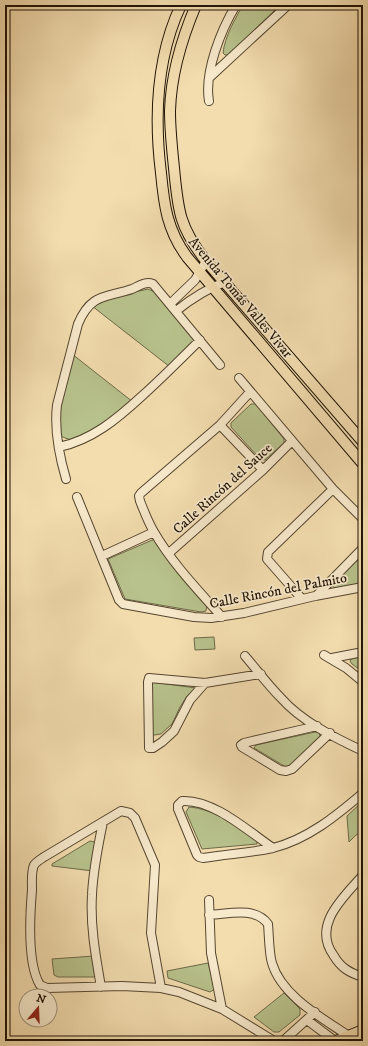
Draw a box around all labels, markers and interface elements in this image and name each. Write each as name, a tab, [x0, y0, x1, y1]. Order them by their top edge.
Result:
street label: Avenida Tomás Valles Vivar	[184, 233, 297, 363]
street label: Calle Rincón del Sauce	[169, 439, 276, 538]
street label: Calle Rincón del Palmito	[208, 569, 349, 613]
north arrow	[18, 988, 58, 1028]
text: N	[34, 991, 47, 1008]

